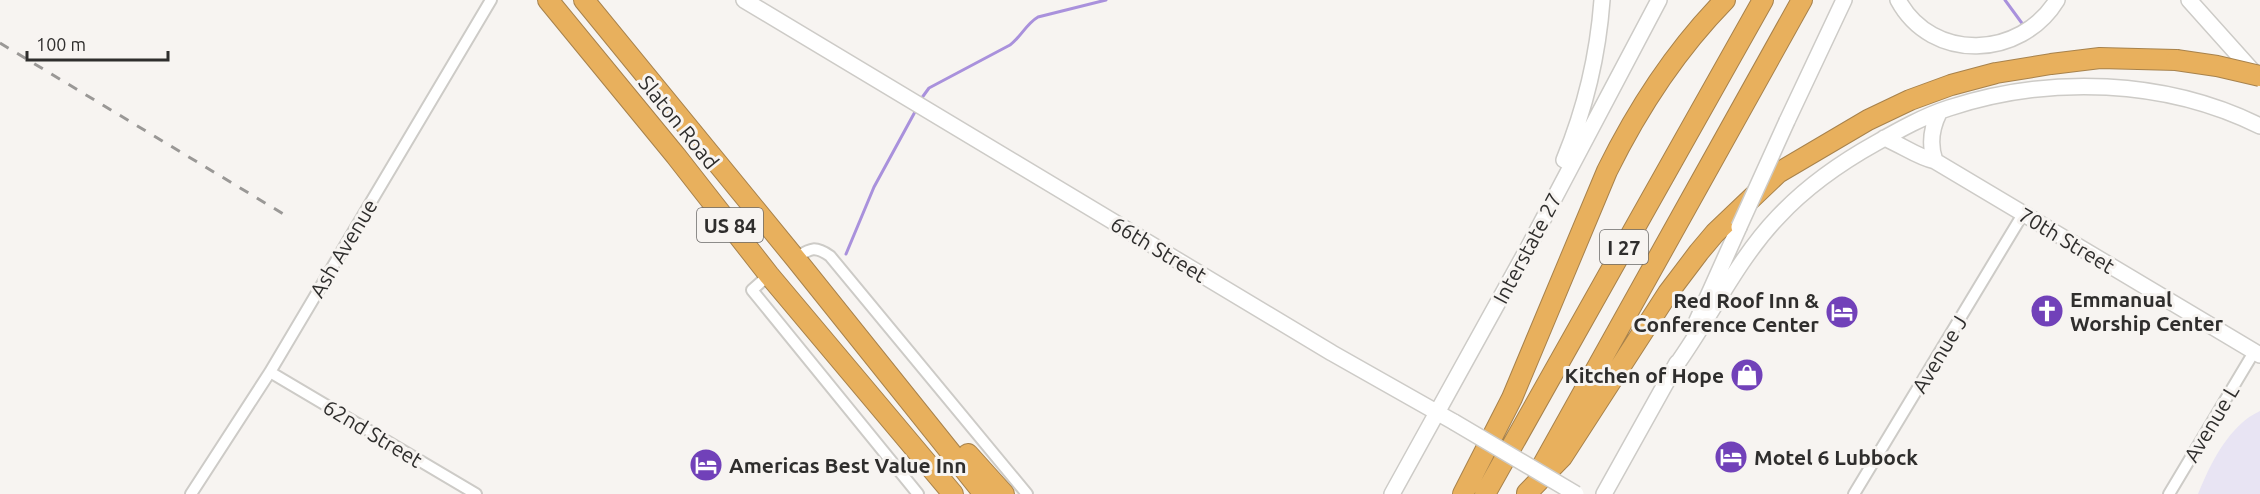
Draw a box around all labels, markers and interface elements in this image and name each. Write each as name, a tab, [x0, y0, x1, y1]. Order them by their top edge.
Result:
scale bar	[27, 24, 168, 62]
text: 100 m	[36, 34, 86, 54]
street label: Slaton Road	[634, 71, 724, 173]
street label: Interstate 27	[1488, 189, 1566, 307]
street label: Ash Avenue	[304, 194, 382, 302]
street label: 70th Street	[2015, 202, 2119, 278]
road number: US 84	[697, 208, 763, 242]
street label: 66th Street	[1107, 211, 1211, 287]
road number: I 27	[1600, 230, 1648, 264]
place label: Emmanual Worship Center	[2070, 287, 2223, 335]
place label: Red Roof Inn & Conference Center	[1633, 288, 1819, 336]
church icon: Emmanual Worship Center	[2029, 293, 2065, 329]
hotel icon: Red Roof Inn & Conference Center	[1824, 294, 1860, 330]
street label: Avenue J	[1907, 311, 1971, 397]
shop icon: Kitchen of Hope	[1729, 357, 1765, 393]
place label: Kitchen of Hope	[1564, 363, 1724, 387]
street label: Avenue L	[2179, 380, 2244, 466]
street label: 62nd Street	[319, 394, 427, 472]
hotel icon: Motel 6 Lubbock	[1713, 439, 1749, 475]
place label: Motel 6 Lubbock	[1754, 445, 1918, 469]
hotel icon: Americas Best Value Inn	[688, 447, 724, 483]
place label: Americas Best Value Inn	[729, 453, 967, 477]

